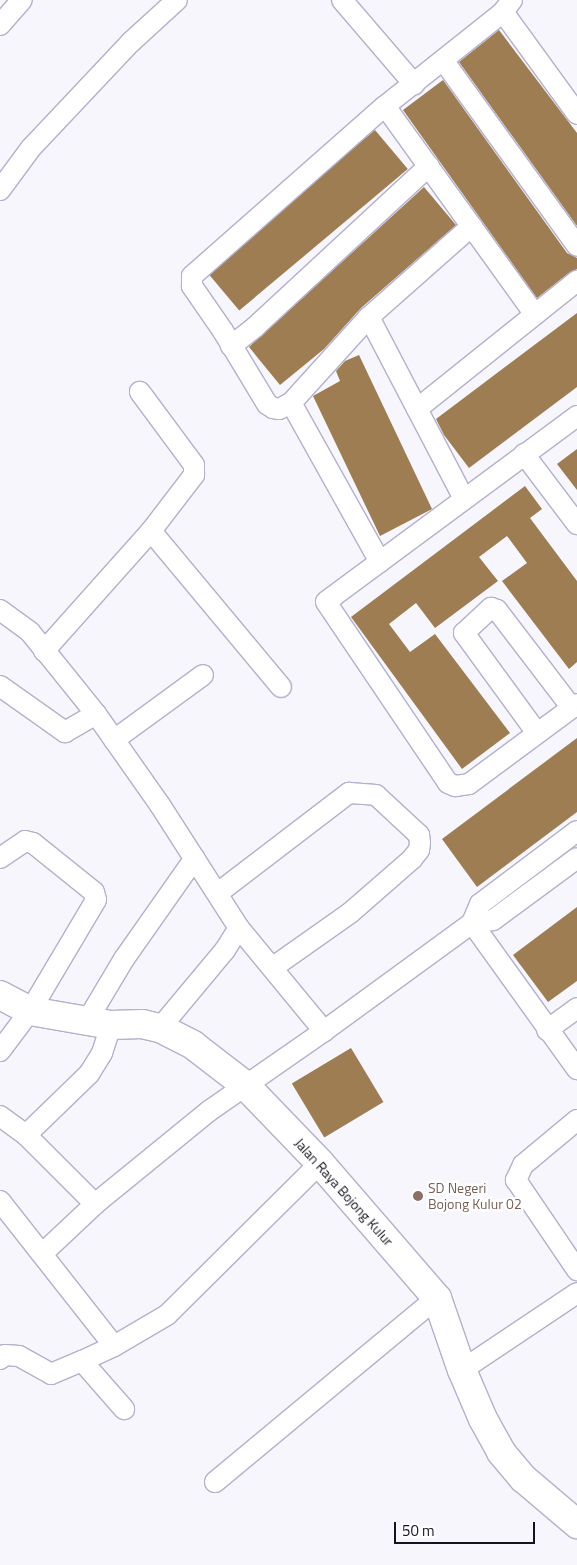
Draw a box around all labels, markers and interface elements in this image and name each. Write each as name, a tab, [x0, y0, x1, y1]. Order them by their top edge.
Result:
street label: Jalan Raya Bojong Kulur	[291, 1135, 397, 1249]
place label: SD Negeri Bojong Kulur 02	[428, 1180, 522, 1212]
marker: SD Negeri Bojong Kulur 02	[412, 1190, 424, 1202]
scale bar	[397, 1512, 538, 1544]
text: 50 m	[402, 1519, 435, 1542]

